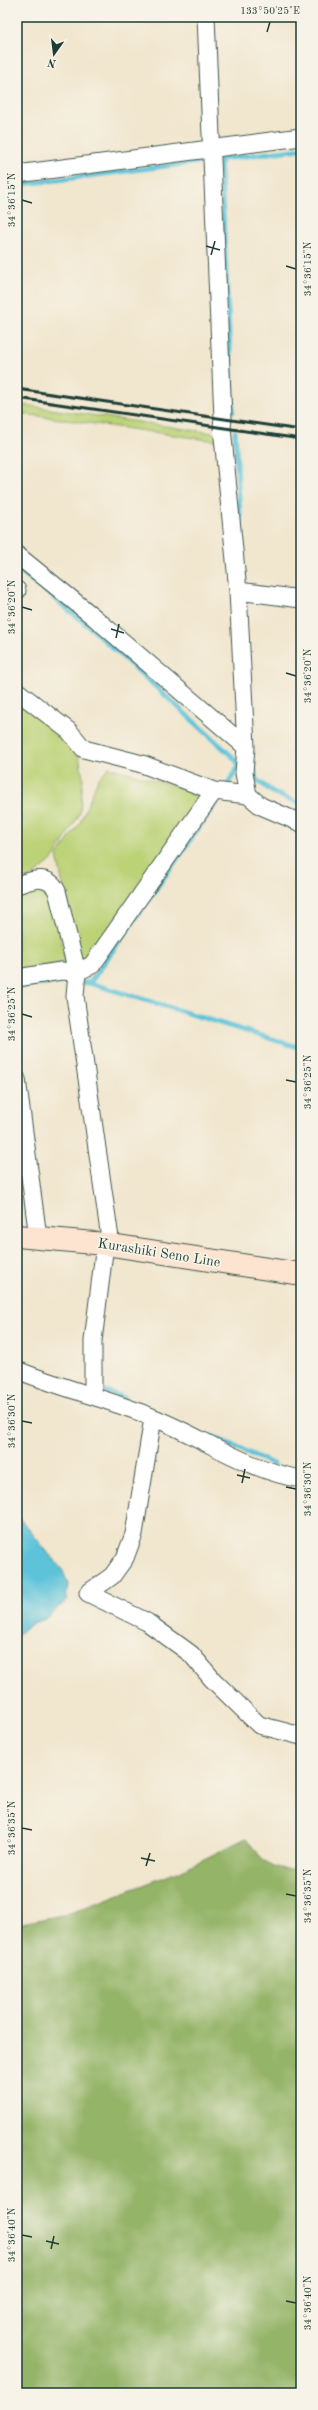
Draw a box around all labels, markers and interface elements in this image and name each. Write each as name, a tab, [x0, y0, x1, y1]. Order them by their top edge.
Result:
text: 133°50'25"E	[240, 6, 300, 16]
north arrow	[34, 34, 74, 74]
text: N	[46, 56, 57, 69]
text: 34°36'15"N	[7, 172, 17, 227]
text: 34°36'15"N	[303, 241, 313, 296]
text: 34°36'20"N	[7, 579, 17, 634]
text: 34°36'20"N	[303, 648, 313, 703]
text: 34°36'25"N	[7, 986, 17, 1041]
text: 34°36'25"N	[303, 1054, 313, 1109]
street label: Kurashiki Seno Line	[97, 1236, 221, 1270]
text: 34°36'30"N	[7, 1393, 17, 1448]
text: 34°36'30"N	[303, 1461, 313, 1516]
text: 34°36'35"N	[7, 1800, 17, 1855]
text: 34°36'35"N	[303, 1868, 313, 1923]
text: 34°36'40"N	[7, 2207, 17, 2262]
text: 34°36'40"N	[303, 2275, 313, 2330]

